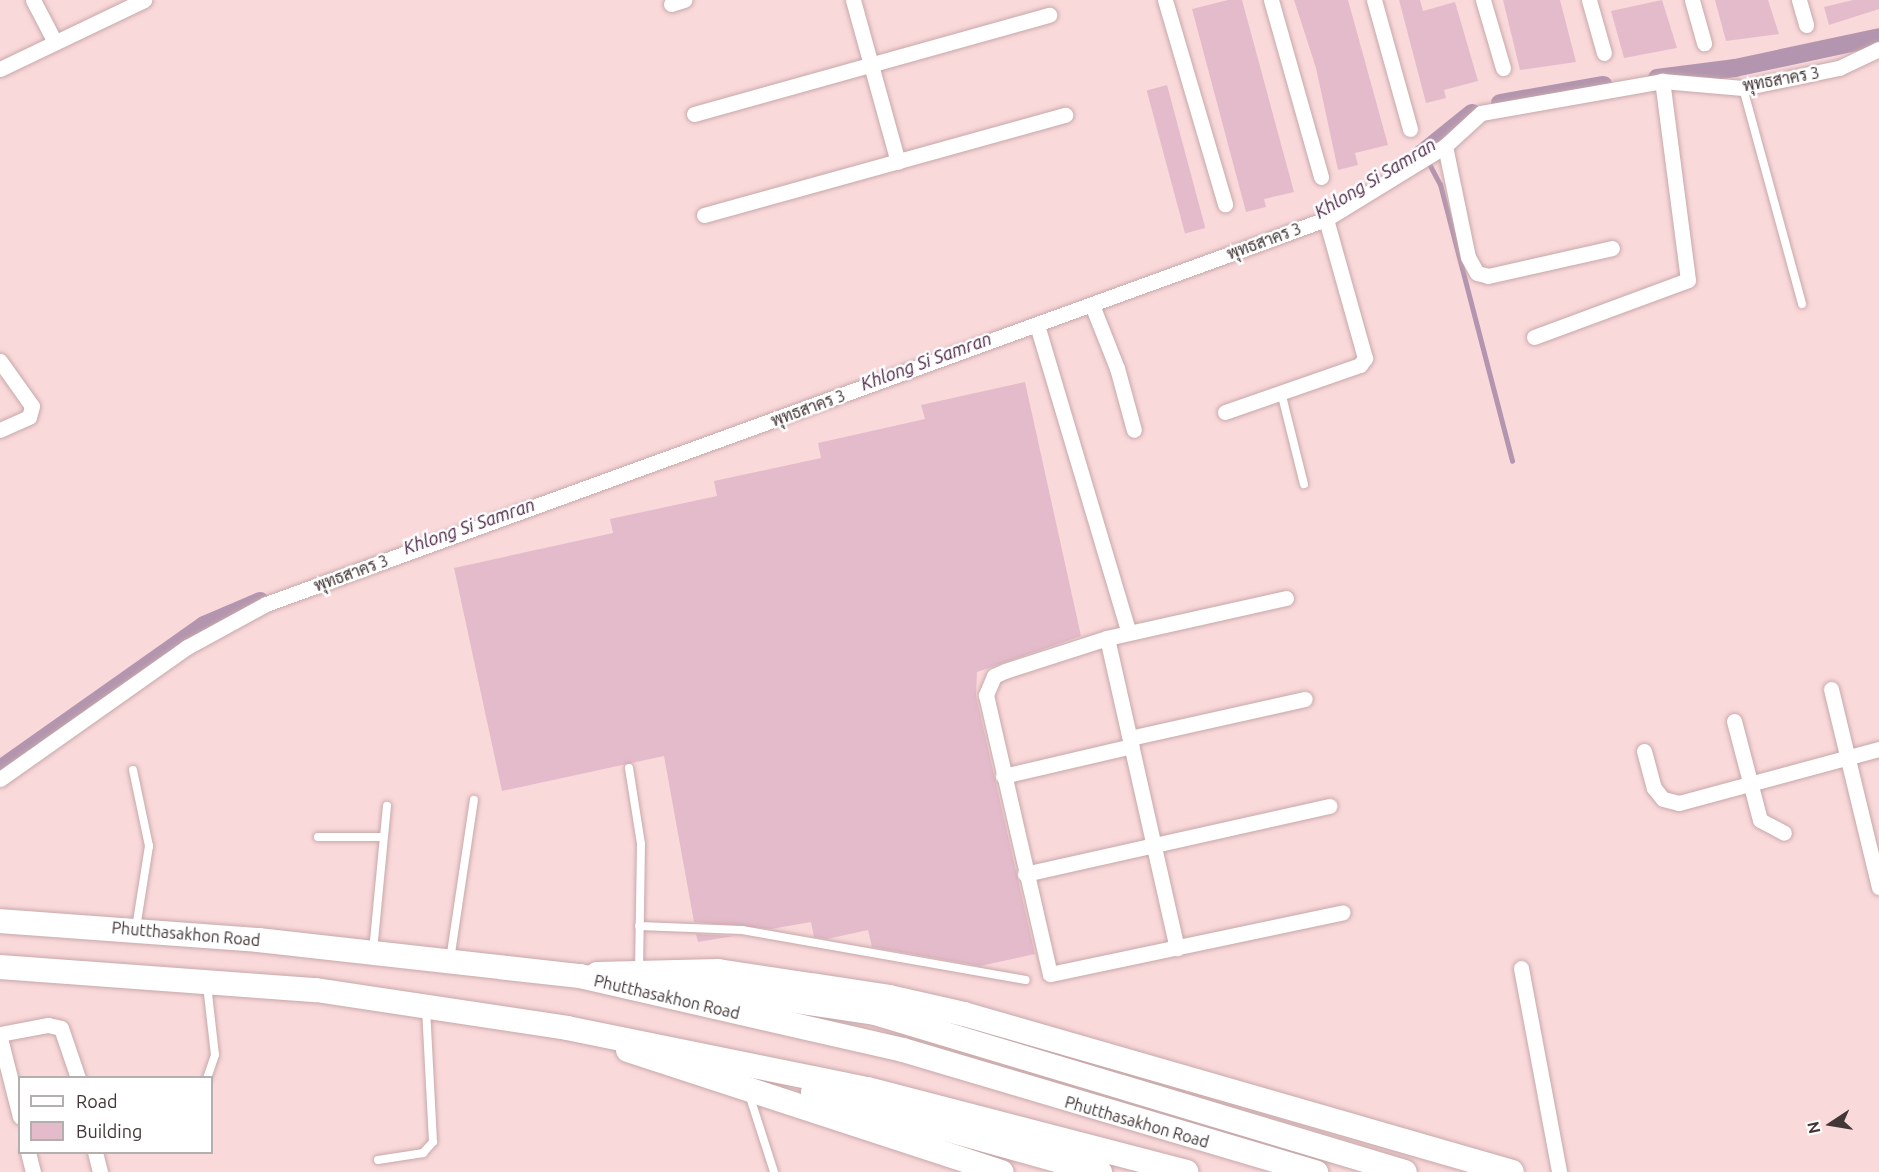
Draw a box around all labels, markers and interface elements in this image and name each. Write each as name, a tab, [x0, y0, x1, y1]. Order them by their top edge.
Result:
street label: พุทธสาคร 3	[1741, 63, 1821, 95]
water label: Khlong Si Samran	[1310, 133, 1440, 223]
street label: พุทธสาคร 3	[1224, 219, 1304, 263]
water label: Khlong Si Samran	[858, 327, 994, 395]
street label: พุทธสาคร 3	[768, 386, 848, 430]
water label: Khlong Si Samran	[400, 493, 538, 559]
street label: พุทธสาคร 3	[311, 551, 391, 595]
street label: Phutthasakhon Road	[111, 918, 261, 950]
street label: Phutthasakhon Road	[592, 971, 742, 1023]
legend	[18, 1076, 213, 1154]
text: Road	[76, 1091, 118, 1111]
street label: Phutthasakhon Road	[1063, 1092, 1211, 1152]
north arrow	[1801, 1094, 1861, 1154]
text: N	[1803, 1120, 1823, 1135]
text: Building	[76, 1121, 142, 1141]

